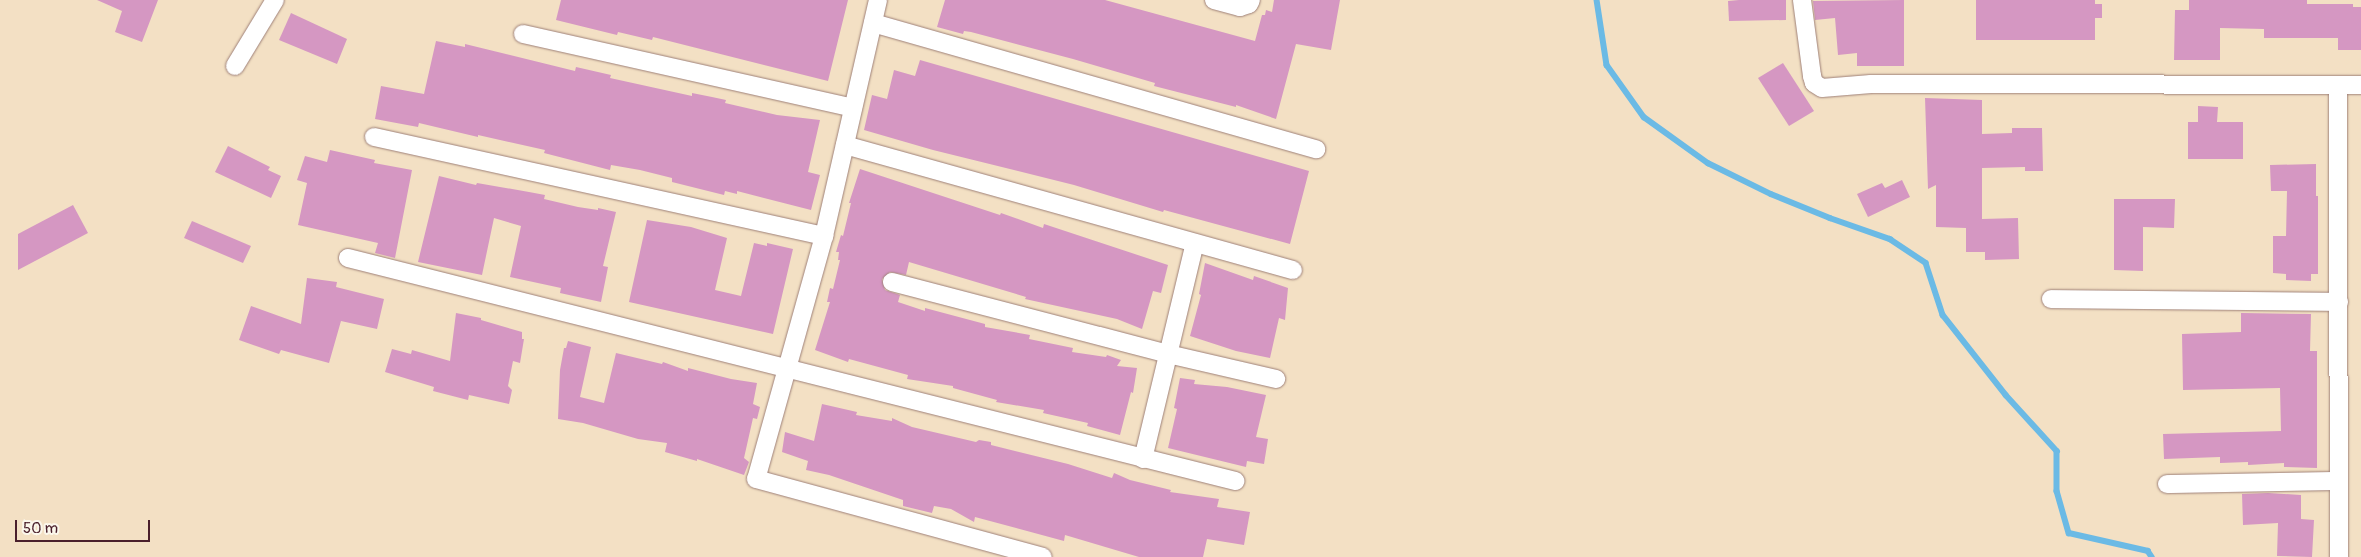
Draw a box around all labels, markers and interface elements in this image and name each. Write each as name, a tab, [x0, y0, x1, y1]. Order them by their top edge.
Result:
scale bar	[18, 510, 152, 542]
text: 50 m	[23, 519, 58, 538]

